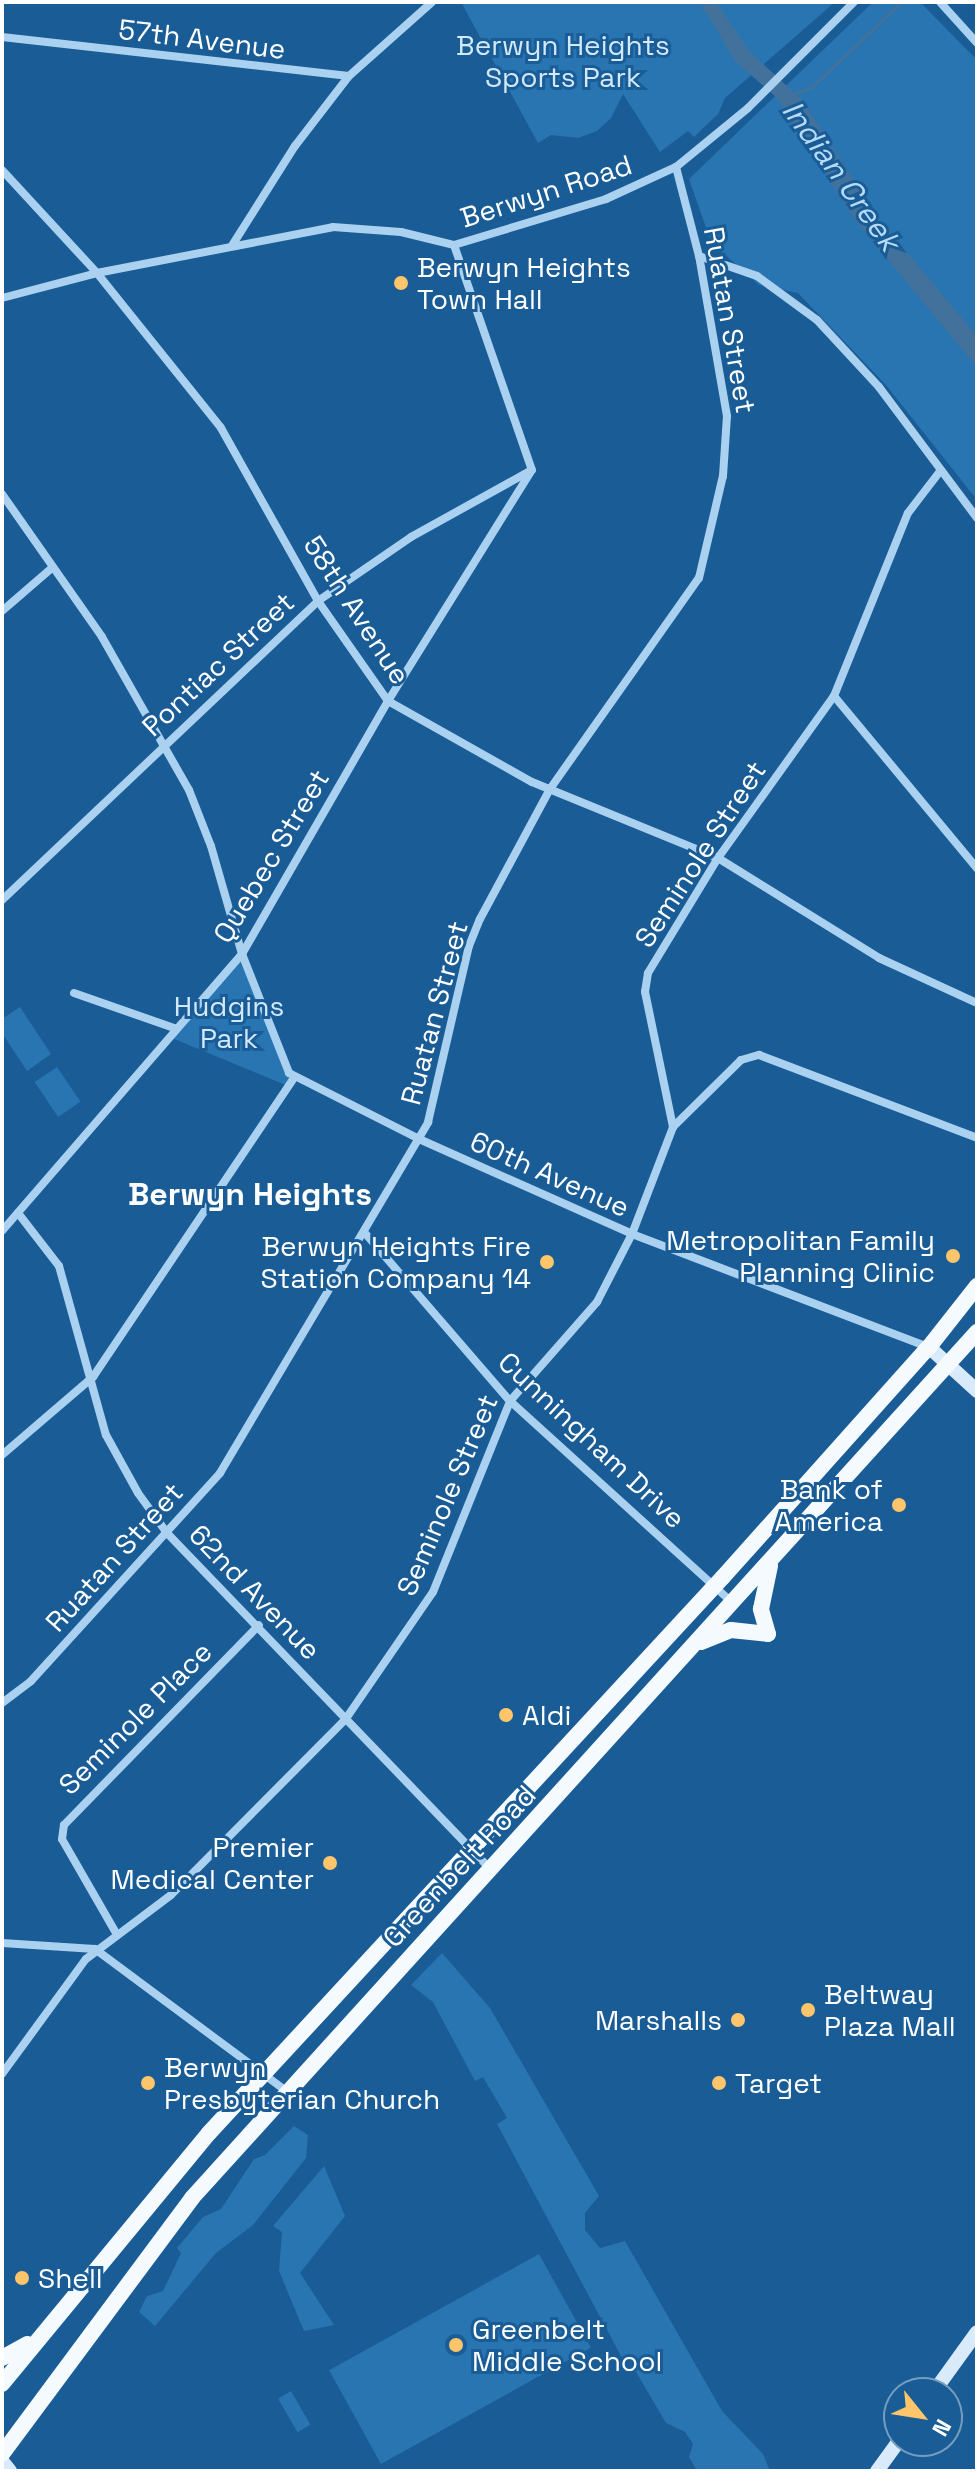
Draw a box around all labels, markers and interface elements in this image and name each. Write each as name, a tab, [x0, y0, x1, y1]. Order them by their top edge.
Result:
street label: 57th Avenue	[116, 12, 288, 66]
park label: Berwyn Heights Sports Park	[456, 28, 670, 94]
water label: Indian Creek	[774, 94, 908, 258]
street label: Berwyn Road	[456, 147, 636, 235]
street label: Ruatan Street	[697, 224, 763, 416]
place label: Berwyn Heights Town Hall	[417, 250, 631, 316]
marker: Berwyn Heights Town Hall	[392, 274, 410, 292]
street label: 58th Avenue	[297, 529, 417, 691]
street label: Pontiac Street	[135, 585, 301, 743]
street label: Seminole Street	[627, 755, 773, 953]
street label: Quebec Street	[206, 763, 336, 949]
street label: Ruatan Street	[393, 917, 475, 1109]
park label: Hudgins Park	[174, 989, 284, 1055]
street label: 60th Avenue	[465, 1124, 635, 1224]
district label: Berwyn Heights	[128, 1175, 372, 1213]
place label: Metropolitan Family Planning Clinic	[666, 1223, 935, 1289]
place label: Berwyn Heights Fire Station Company 14	[260, 1229, 531, 1295]
marker: Metropolitan Family Planning Clinic	[942, 1245, 964, 1267]
marker: Berwyn Heights Fire Station Company 14	[538, 1253, 556, 1271]
street label: Cunningham Drive	[492, 1345, 692, 1535]
street label: Seminole Street	[389, 1389, 505, 1601]
place label: Bank of America	[774, 1472, 883, 1538]
street label: Ruatan Street	[38, 1476, 190, 1638]
marker: Bank of America	[890, 1496, 908, 1514]
street label: 62nd Avenue	[182, 1517, 328, 1667]
street label: Seminole Place	[52, 1635, 218, 1801]
place label: Aldi	[522, 1698, 571, 1732]
marker: Aldi	[497, 1706, 515, 1724]
street label: Greenbelt Road	[375, 1778, 543, 1954]
place label: Premier Medical Center	[111, 1830, 314, 1896]
marker: Premier Medical Center	[321, 1854, 339, 1872]
place label: Beltway Plaza Mall	[824, 1977, 956, 2043]
marker: Beltway Plaza Mall	[799, 2001, 817, 2019]
place label: Marshalls	[595, 2003, 722, 2037]
marker: Marshalls	[729, 2011, 747, 2029]
place label: Berwyn Presbyterian Church	[164, 2050, 440, 2116]
place label: Target	[735, 2066, 822, 2100]
marker: Berwyn Presbyterian Church	[139, 2074, 157, 2092]
marker: Target	[710, 2074, 728, 2092]
place label: Shell	[38, 2261, 103, 2295]
marker: Shell	[13, 2269, 31, 2287]
place label: Greenbelt Middle School	[472, 2312, 662, 2378]
marker: Greenbelt Middle School	[447, 2336, 465, 2354]
north arrow	[883, 2377, 963, 2457]
text: N	[926, 2415, 958, 2441]

